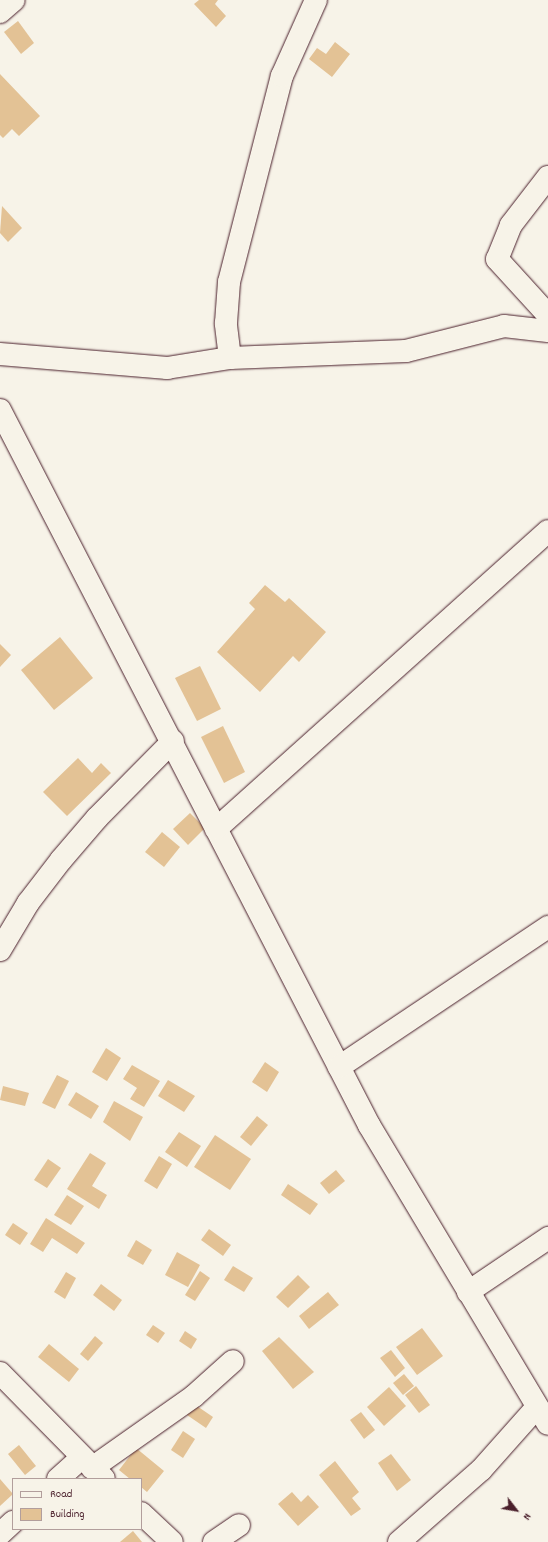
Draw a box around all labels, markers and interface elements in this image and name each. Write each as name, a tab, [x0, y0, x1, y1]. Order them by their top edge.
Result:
legend	[12, 1478, 142, 1530]
text: Road	[50, 1486, 72, 1503]
north arrow	[496, 1490, 536, 1530]
text: Building	[50, 1506, 85, 1523]
text: N	[518, 1510, 535, 1523]

